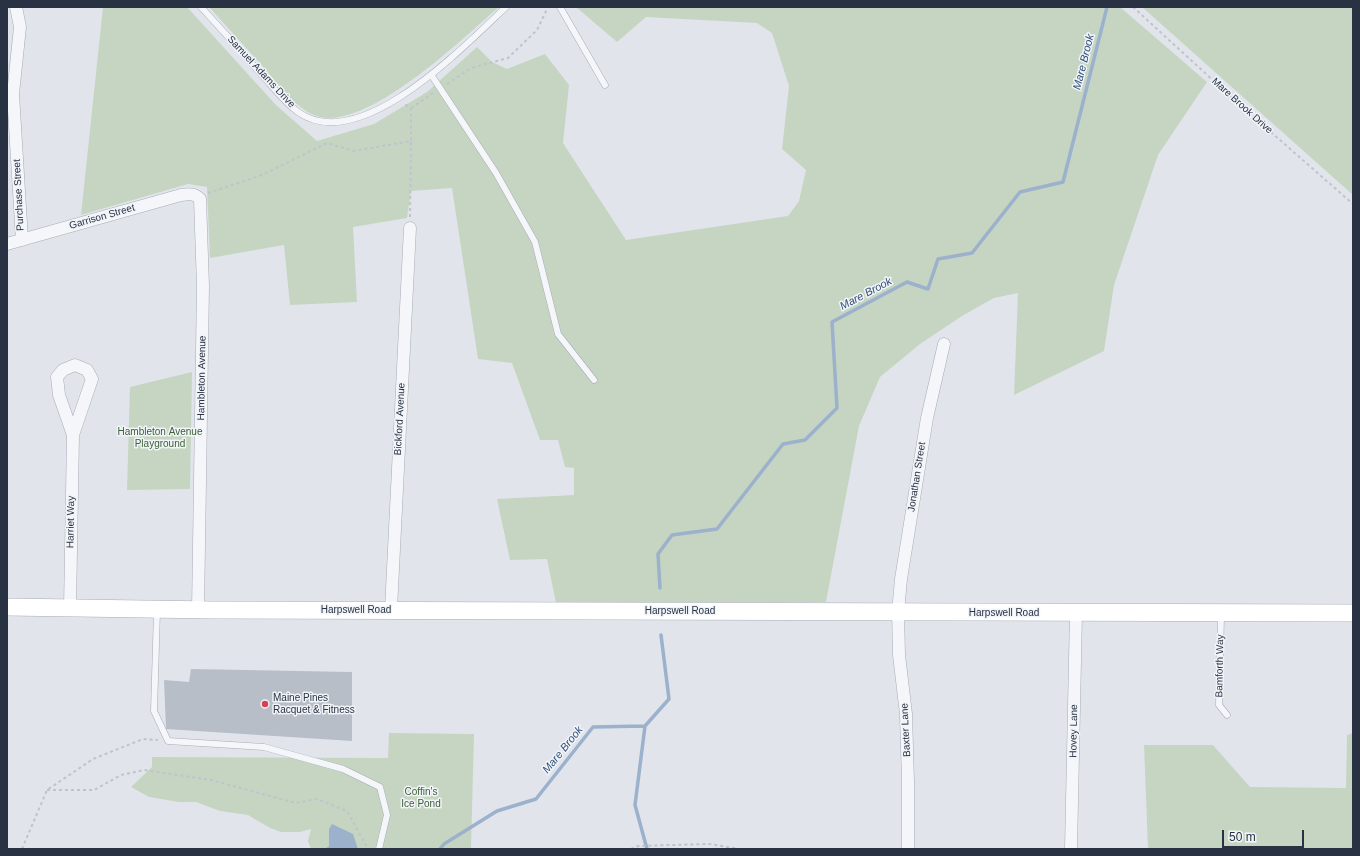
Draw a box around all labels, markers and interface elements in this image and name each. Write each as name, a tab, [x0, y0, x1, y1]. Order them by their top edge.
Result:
water label: Mare Brook	[1071, 33, 1097, 91]
street label: Samuel Adams Drive	[225, 34, 297, 110]
street label: Mare Brook Drive	[1209, 76, 1275, 136]
street label: Purchase Street	[11, 159, 27, 231]
street label: Garrison Street	[68, 202, 136, 232]
water label: Mare Brook	[838, 275, 894, 313]
street label: Hambleton Avenue	[195, 335, 209, 421]
street label: Bickford Avenue	[392, 382, 408, 456]
park label: Hambleton Avenue Playground	[118, 426, 202, 450]
street label: Jonathan Street	[906, 441, 928, 513]
street label: Harriet Way	[65, 496, 77, 548]
street label: Harpswell Road	[321, 604, 391, 616]
street label: Harpswell Road	[645, 605, 715, 617]
street label: Harpswell Road	[969, 607, 1039, 619]
street label: Bamforth Way	[1213, 634, 1227, 698]
place label: Maine Pines Racquet & Fitness	[273, 692, 355, 716]
marker: Maine Pines Racquet & Fitness	[260, 699, 270, 709]
street label: Baxter Lane	[899, 703, 913, 757]
street label: Hovey Lane	[1068, 704, 1080, 758]
water label: Mare Brook	[540, 724, 586, 776]
park label: Coffin's Ice Pond	[401, 786, 441, 810]
scale bar	[1224, 822, 1306, 848]
text: 50 m	[1229, 830, 1256, 844]

